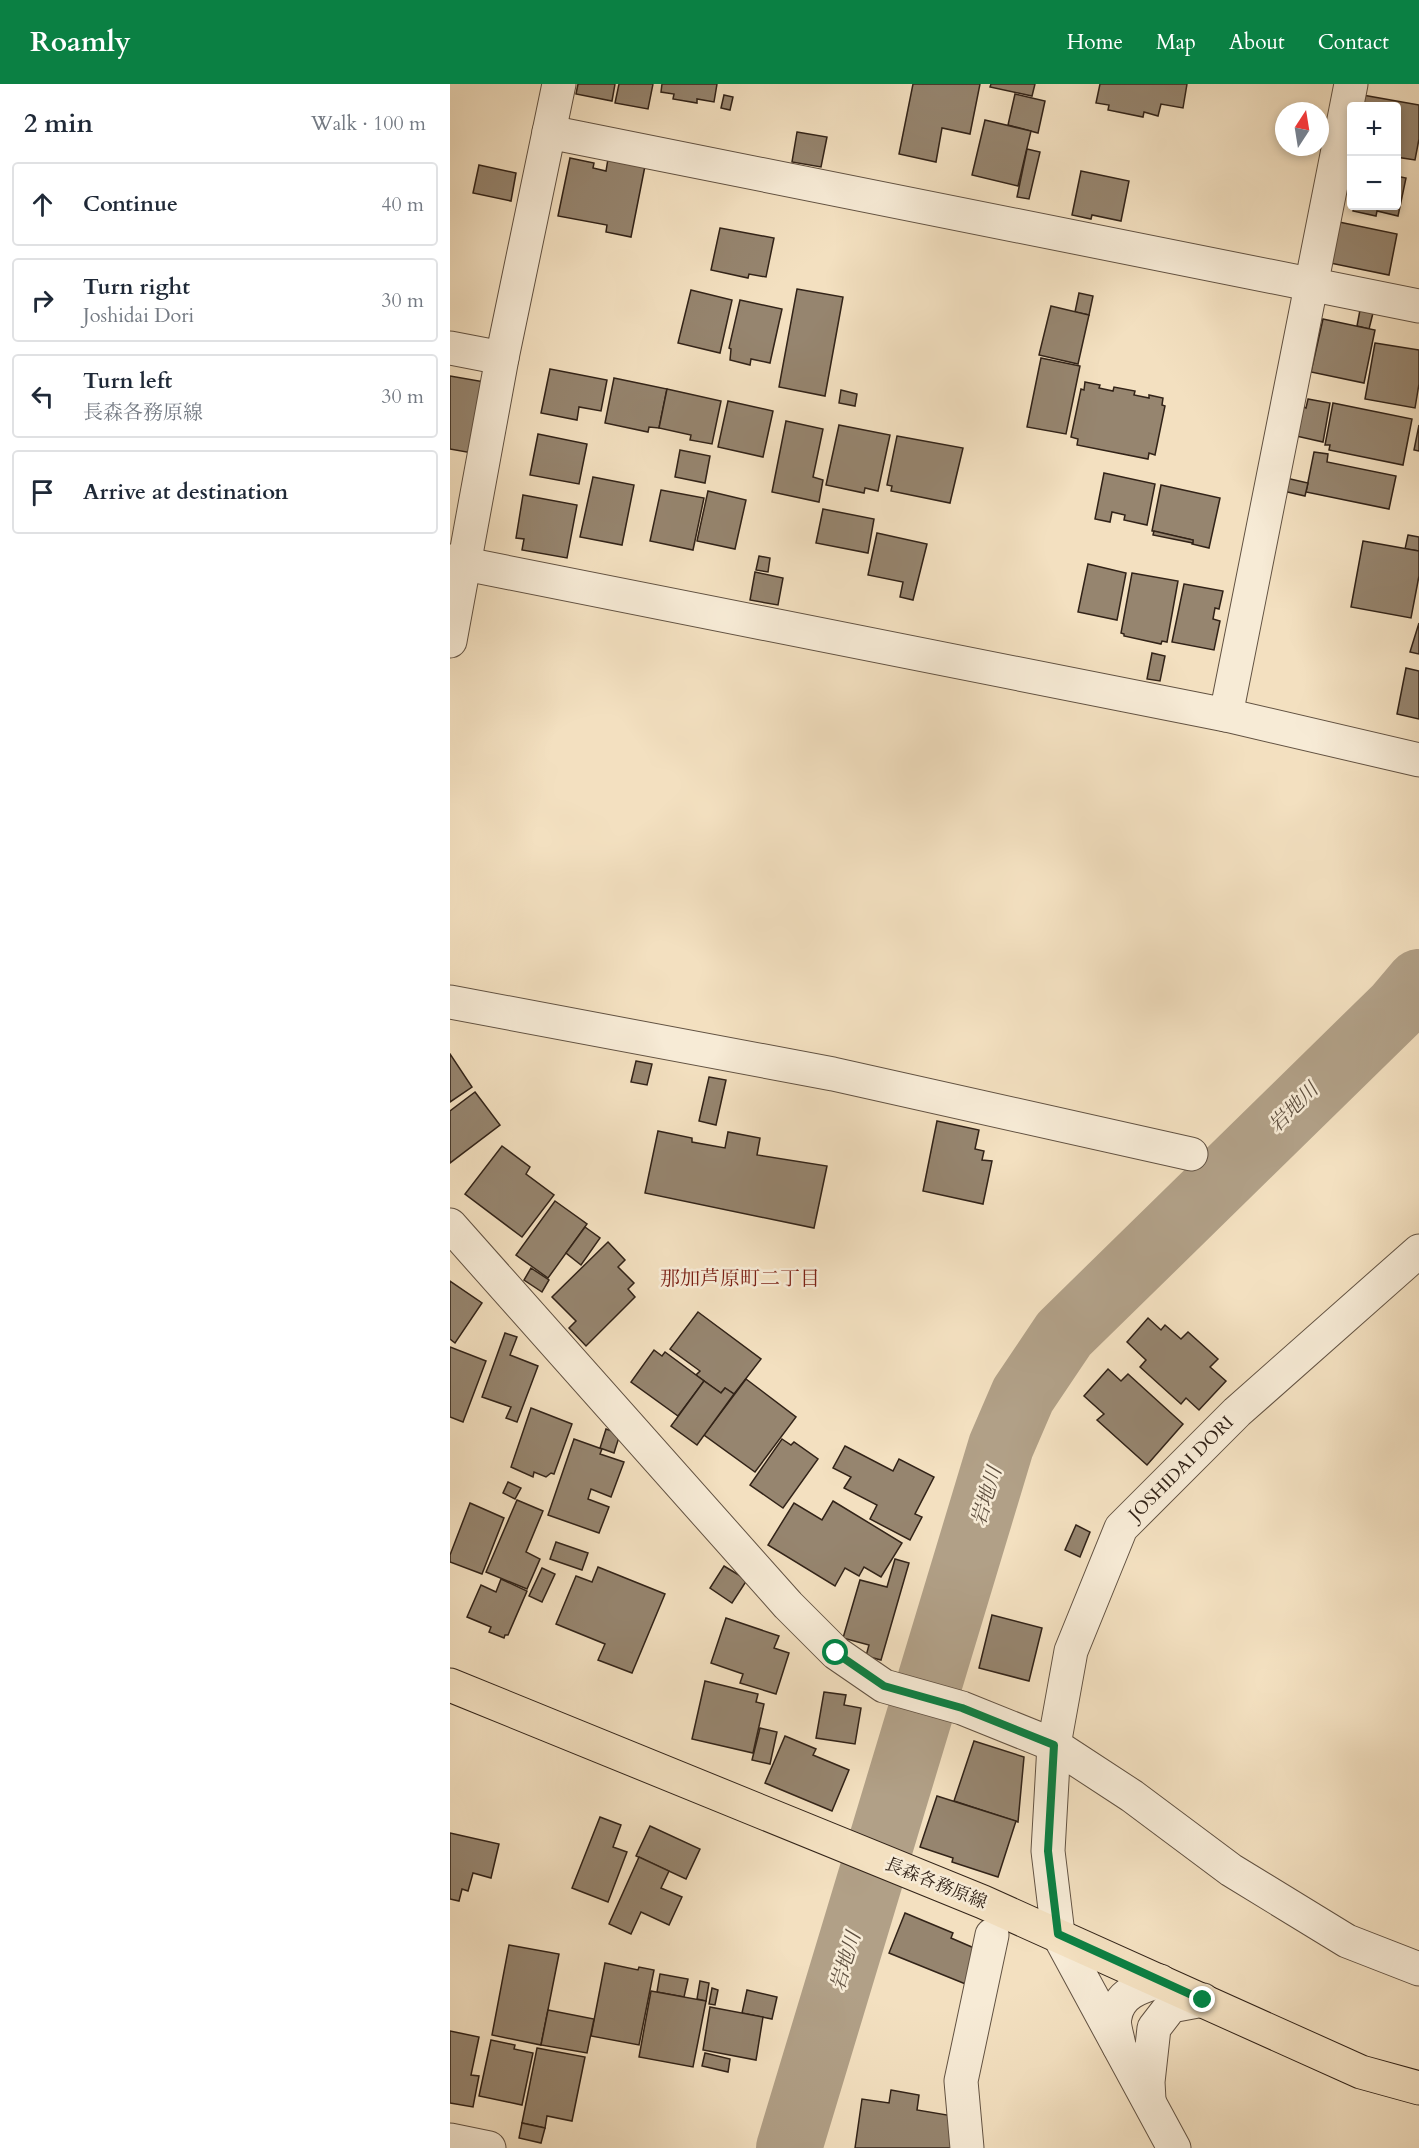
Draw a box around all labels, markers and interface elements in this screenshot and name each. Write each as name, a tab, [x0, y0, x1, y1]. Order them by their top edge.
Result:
text: Roamly	[30, 23, 131, 61]
text: Home	[1067, 28, 1123, 57]
text: Map	[1156, 28, 1196, 57]
text: About	[1229, 28, 1285, 57]
text: Contact	[1318, 28, 1389, 57]
north arrow	[1275, 102, 1329, 156]
map controls	[1347, 102, 1401, 210]
button: +	[1347, 102, 1401, 156]
text: 2 min	[24, 106, 93, 141]
text: Walk · 100 m	[311, 110, 426, 137]
button: −	[1347, 156, 1401, 210]
icon: ahead	[26, 188, 59, 221]
text: Continue	[83, 189, 178, 219]
text: 40 m	[381, 191, 424, 218]
text: Turn right	[83, 272, 190, 302]
icon: right	[26, 284, 59, 317]
text: 30 m	[381, 287, 424, 314]
text: Joshidai Dori	[83, 302, 194, 329]
text: Turn left	[83, 366, 172, 396]
icon: left	[26, 380, 59, 413]
text: 30 m	[381, 383, 424, 410]
text: 長森各務原線	[83, 399, 203, 426]
icon: arrive	[26, 476, 59, 509]
text: Arrive at destination	[83, 477, 288, 507]
water label: 岩地川	[1263, 1075, 1326, 1138]
district label: 那加芦原町二丁目	[660, 1265, 820, 1292]
street label: JOSHIDAI DORI	[1121, 1410, 1239, 1528]
water label: 岩地川	[965, 1462, 1009, 1529]
route start	[822, 1639, 848, 1665]
street label: 長森各務原線	[881, 1852, 991, 1915]
water label: 岩地川	[824, 1927, 868, 1994]
route end	[1189, 1986, 1215, 2012]

